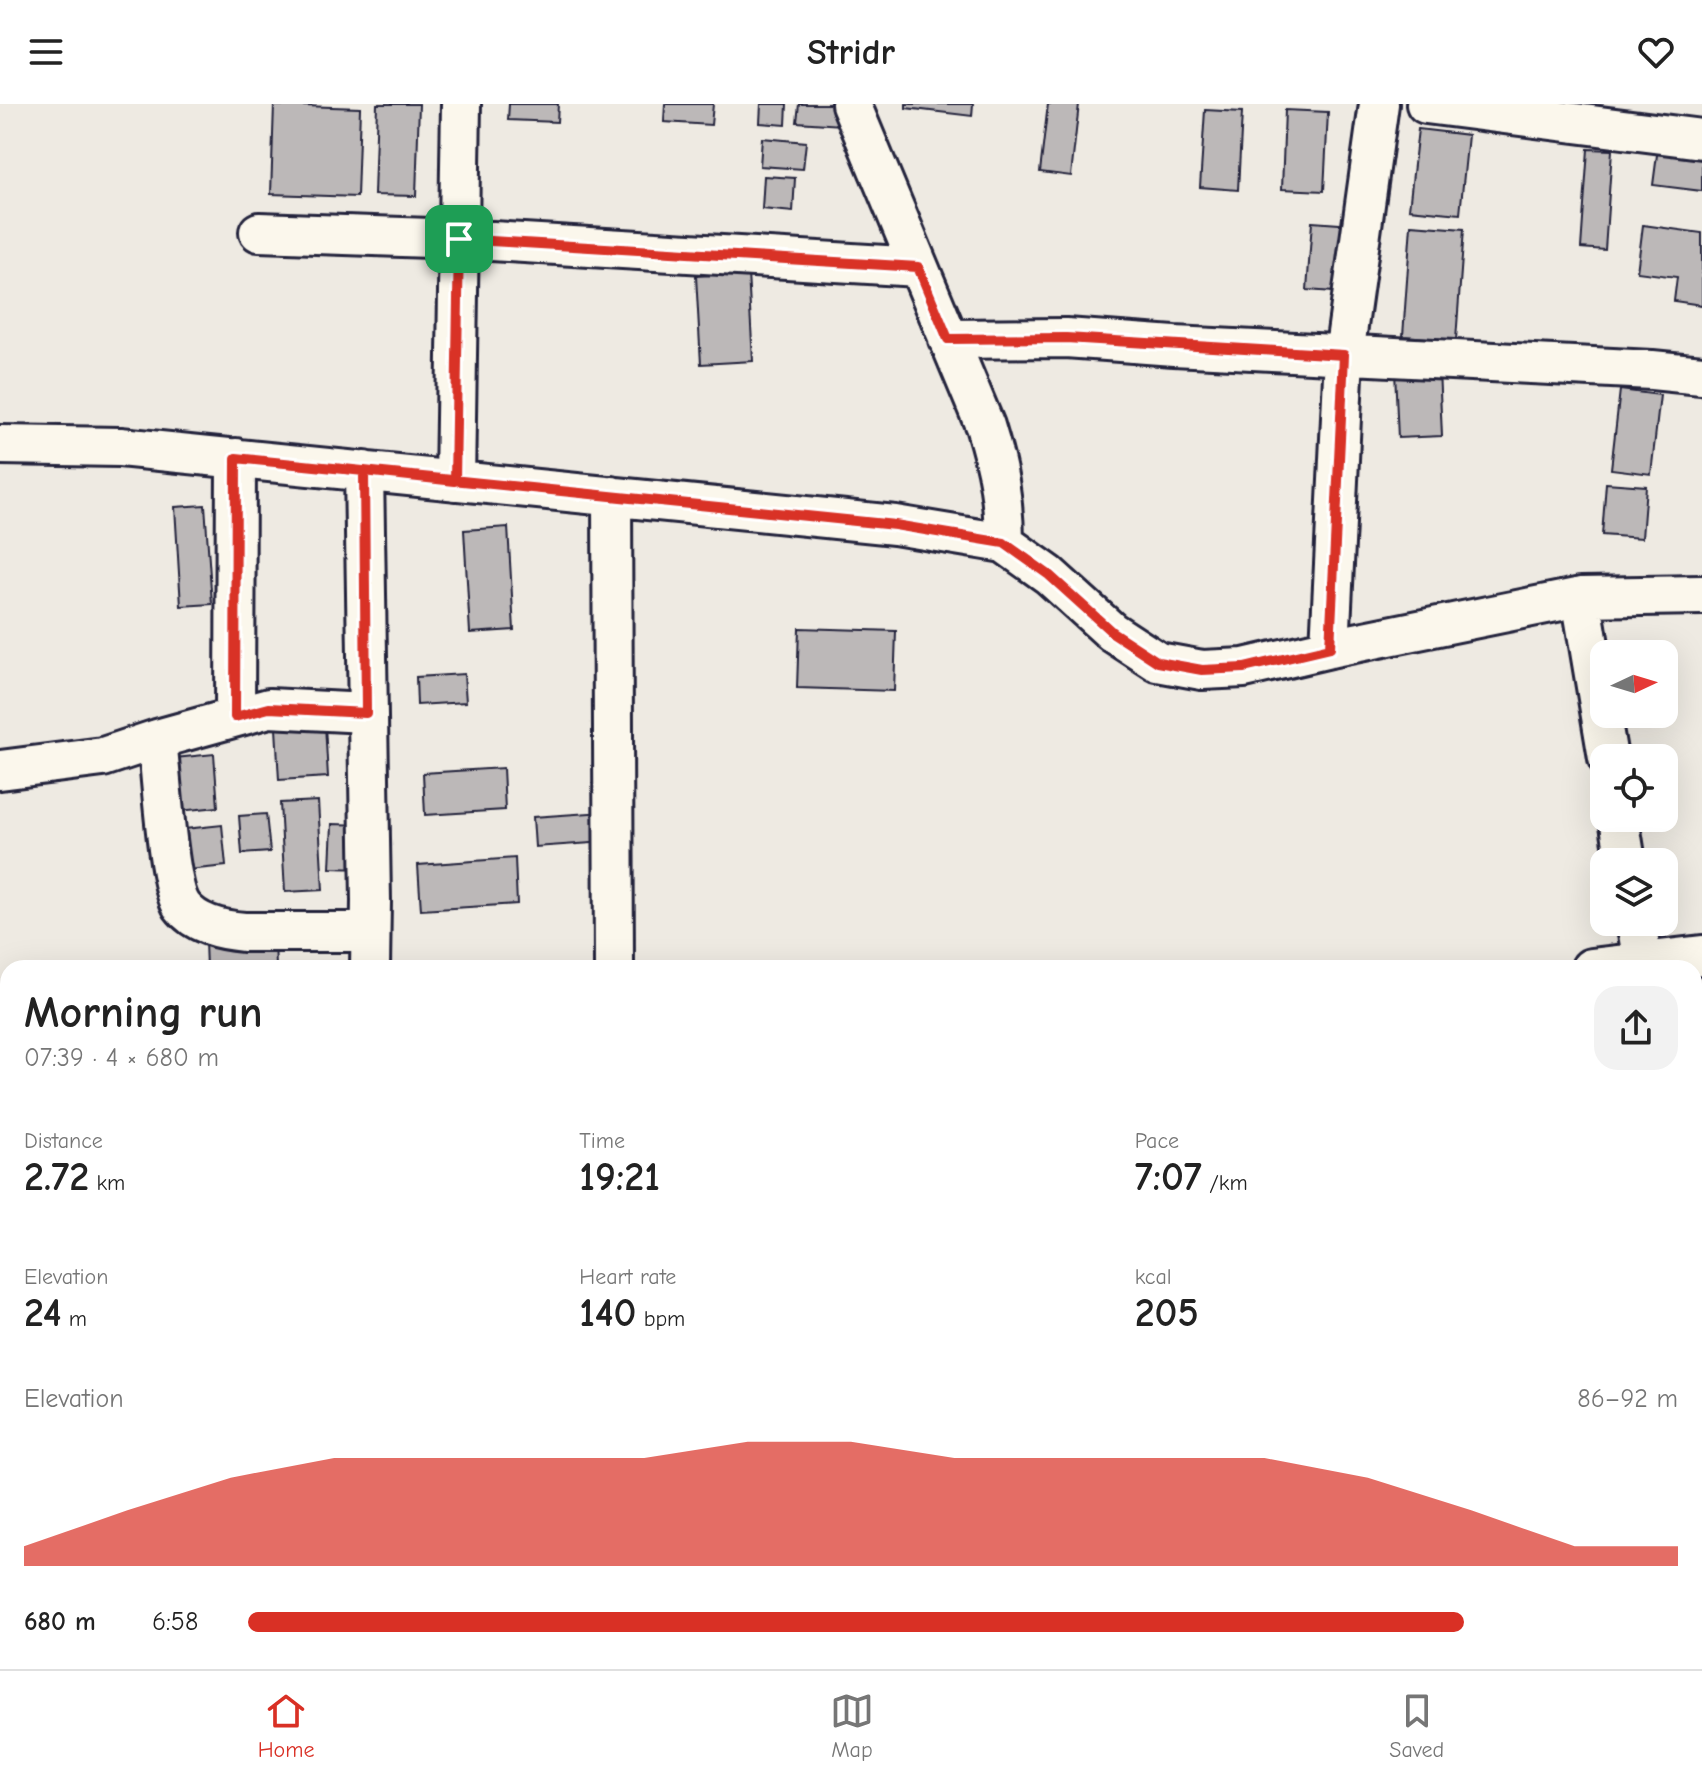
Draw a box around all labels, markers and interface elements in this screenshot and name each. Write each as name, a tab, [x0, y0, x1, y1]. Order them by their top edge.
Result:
icon: menu	[24, 30, 68, 74]
icon: heart	[1634, 30, 1678, 74]
text: Stridr	[807, 32, 895, 73]
pin	[425, 205, 493, 273]
icon: arrive	[437, 217, 481, 261]
north arrow	[1590, 640, 1678, 728]
map controls	[1590, 640, 1678, 936]
button: locate	[1590, 744, 1678, 832]
button: layers	[1590, 848, 1678, 936]
button: share	[1594, 986, 1678, 1070]
text: Morning run	[24, 987, 263, 1038]
text: 07:39 · 4 × 680 m	[24, 1043, 219, 1073]
text: Distance	[24, 1128, 103, 1154]
text: Time	[579, 1128, 625, 1154]
text: Pace	[1135, 1128, 1179, 1154]
text: 2.72	[24, 1154, 89, 1200]
text: 19:21	[579, 1154, 660, 1200]
text: 7:07	[1135, 1154, 1202, 1200]
text: km	[89, 1170, 125, 1196]
text: /km	[1202, 1170, 1248, 1196]
text: Elevation	[24, 1264, 108, 1290]
text: Heart rate	[579, 1264, 676, 1290]
text: kcal	[1135, 1264, 1172, 1290]
text: 24	[24, 1290, 61, 1336]
text: 140	[579, 1290, 636, 1336]
text: 205	[1135, 1290, 1199, 1336]
text: m	[61, 1306, 87, 1332]
text: bpm	[636, 1306, 685, 1332]
text: Elevation	[24, 1384, 124, 1414]
text: 86–92 m	[1577, 1384, 1678, 1414]
text: 680 m	[24, 1607, 96, 1637]
text: 6:58	[152, 1607, 198, 1637]
tab: Home	[258, 1689, 314, 1763]
tab: Map	[830, 1689, 874, 1763]
tab: Saved	[1389, 1689, 1444, 1763]

